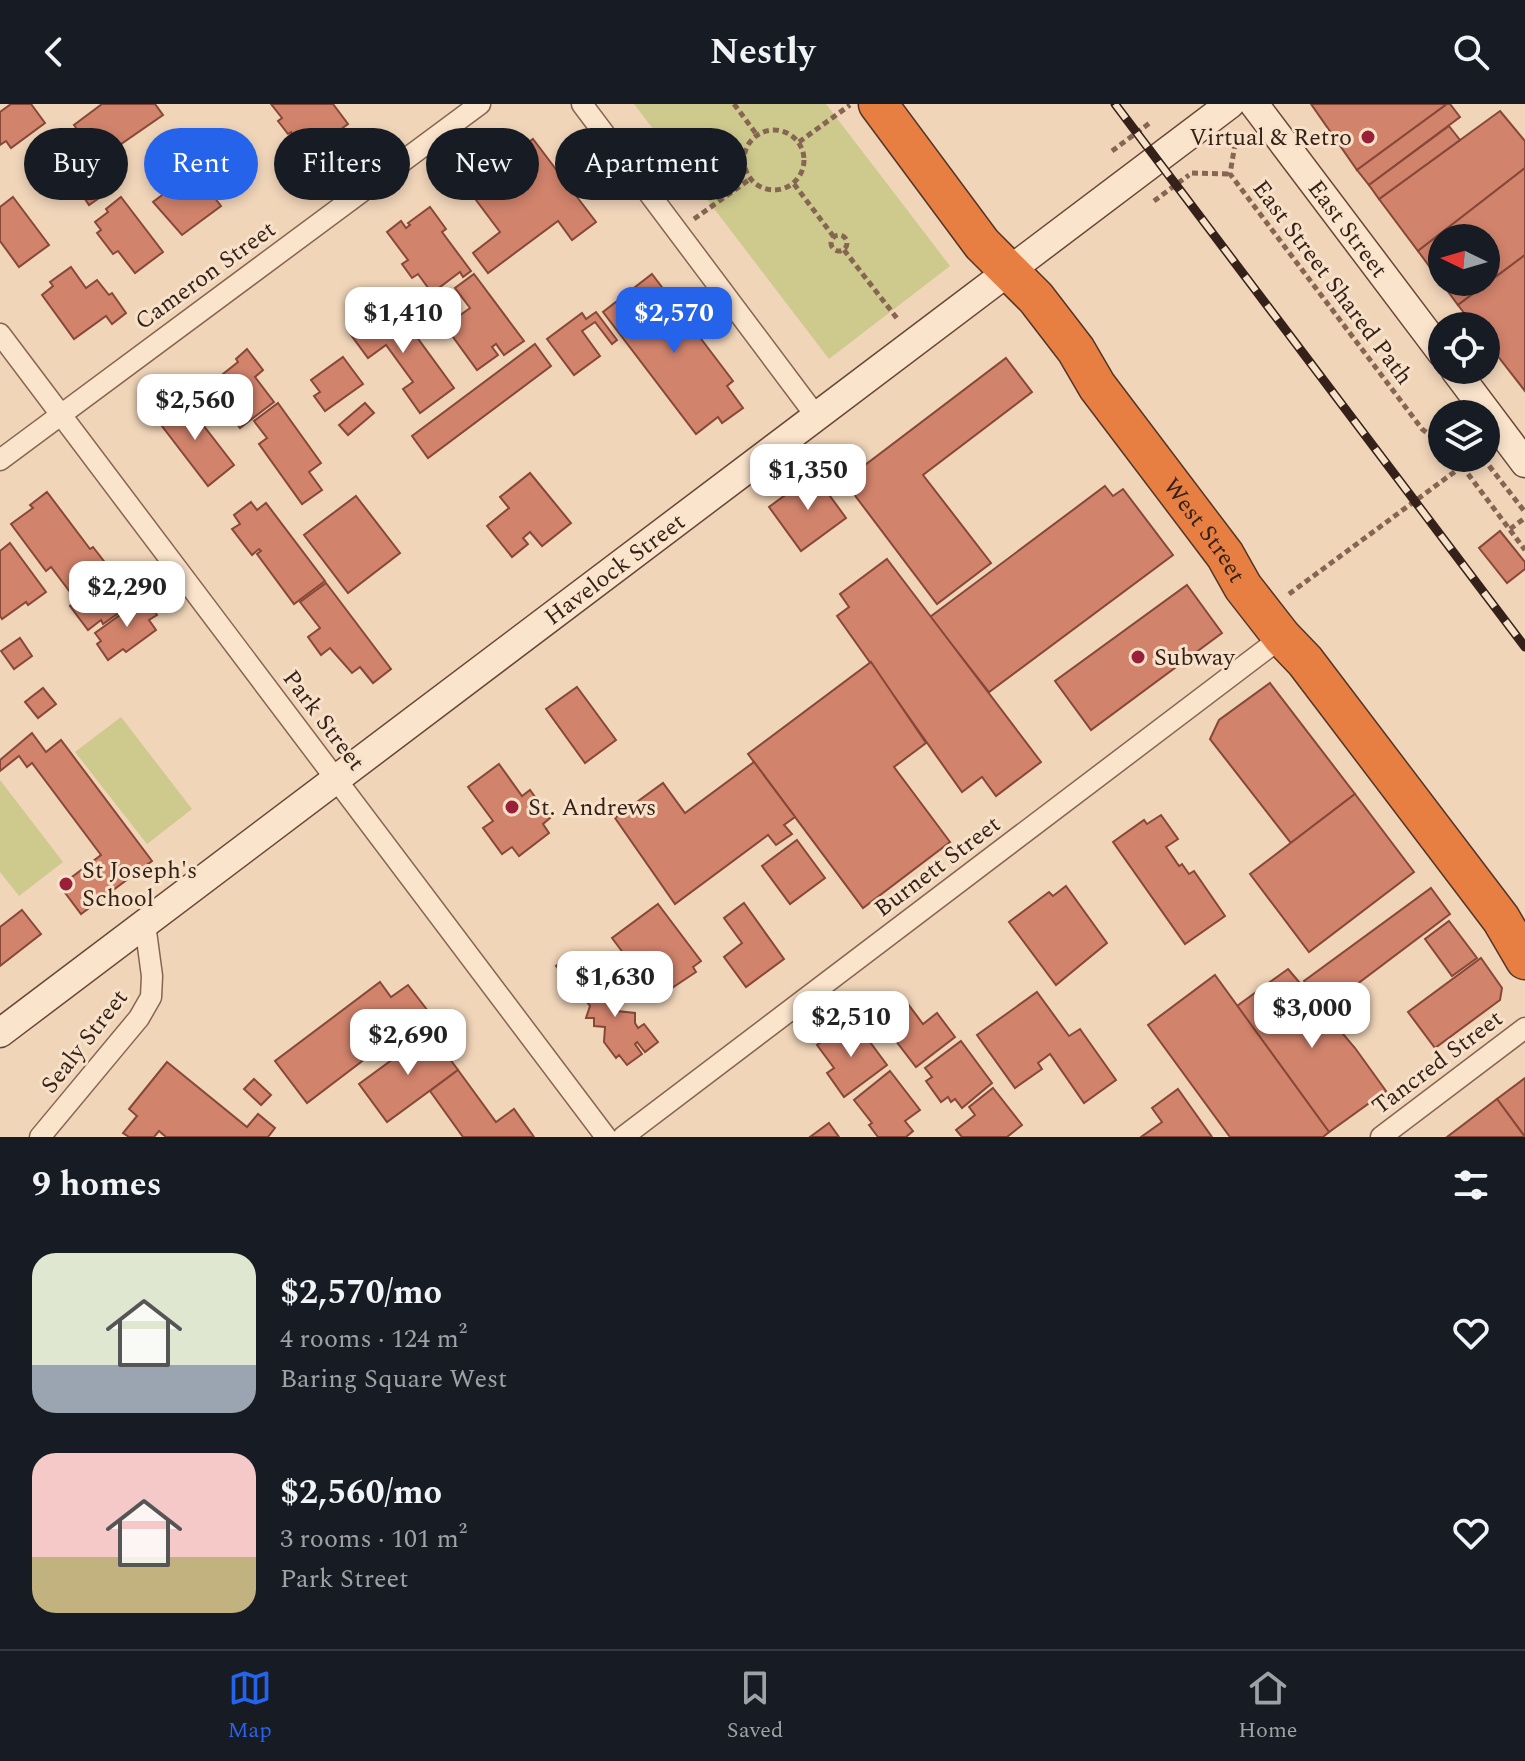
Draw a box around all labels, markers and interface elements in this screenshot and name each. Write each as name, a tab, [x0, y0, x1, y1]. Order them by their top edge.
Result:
text: Nestly	[710, 25, 815, 80]
icon: back	[32, 30, 76, 74]
icon: search	[1449, 30, 1493, 74]
place label: Virtual & Retro	[1189, 120, 1352, 156]
chip: Buy	[24, 128, 128, 200]
chip: Rent	[144, 128, 258, 200]
chip: Filters	[274, 128, 410, 200]
chip: New	[426, 128, 539, 200]
chip: Apartment	[555, 128, 747, 200]
marker: Virtual & Retro	[1359, 128, 1377, 146]
street label: East Street Shared Path	[1243, 172, 1421, 393]
street label: East Street	[1298, 172, 1396, 286]
street label: Cameron Street	[128, 212, 284, 339]
north arrow	[1428, 224, 1500, 296]
map controls	[1428, 224, 1500, 472]
pin: $1,410	[338, 287, 468, 355]
pin: $2,570	[609, 287, 739, 355]
text: $1,410	[363, 293, 443, 333]
text: $2,570	[634, 293, 714, 333]
button: locate	[1428, 312, 1500, 384]
pin: $2,560	[130, 374, 260, 442]
text: $2,560	[155, 380, 235, 420]
button: layers	[1428, 400, 1500, 472]
pin: $1,350	[743, 444, 873, 512]
text: $1,350	[768, 450, 848, 490]
street label: West Street	[1154, 470, 1254, 590]
street label: Havelock Street	[537, 505, 693, 635]
pin: $2,290	[62, 561, 192, 629]
text: $2,290	[87, 567, 167, 607]
place label: Subway	[1154, 640, 1236, 676]
marker: Subway	[1129, 648, 1147, 666]
street label: Park Street	[273, 662, 373, 779]
place label: St. Andrews	[528, 790, 656, 826]
marker: St. Andrews	[503, 798, 521, 816]
street label: Burnett Street	[867, 807, 1008, 926]
place label: St Joseph's School	[82, 853, 197, 917]
marker: St Joseph's School	[57, 875, 75, 893]
pin: $1,630	[550, 951, 680, 1019]
text: $1,630	[575, 957, 655, 997]
street label: Sealy Street	[32, 982, 137, 1102]
pin: $3,000	[1247, 982, 1377, 1050]
text: $3,000	[1272, 988, 1352, 1028]
pin: $2,510	[786, 991, 916, 1059]
text: $2,510	[811, 997, 891, 1037]
street label: Tancred Street	[1364, 1001, 1511, 1124]
pin: $2,690	[343, 1009, 473, 1077]
text: $2,690	[368, 1015, 448, 1055]
text: 9 homes	[32, 1159, 162, 1211]
icon: filters	[1449, 1163, 1493, 1207]
text: $2,570/mo	[280, 1267, 442, 1319]
icon: home	[96, 1285, 192, 1381]
icon: heart	[1449, 1311, 1493, 1355]
text: 4 rooms · 124 m²	[280, 1319, 467, 1359]
text: Baring Square West	[280, 1359, 507, 1399]
text: $2,560/mo	[280, 1467, 442, 1519]
icon: home	[96, 1485, 192, 1581]
icon: heart	[1449, 1511, 1493, 1555]
text: 3 rooms · 101 m²	[280, 1519, 467, 1559]
text: Park Street	[280, 1559, 408, 1599]
tab: Map	[227, 1666, 272, 1747]
tab: Saved	[727, 1666, 783, 1747]
tab: Home	[1238, 1666, 1297, 1747]

